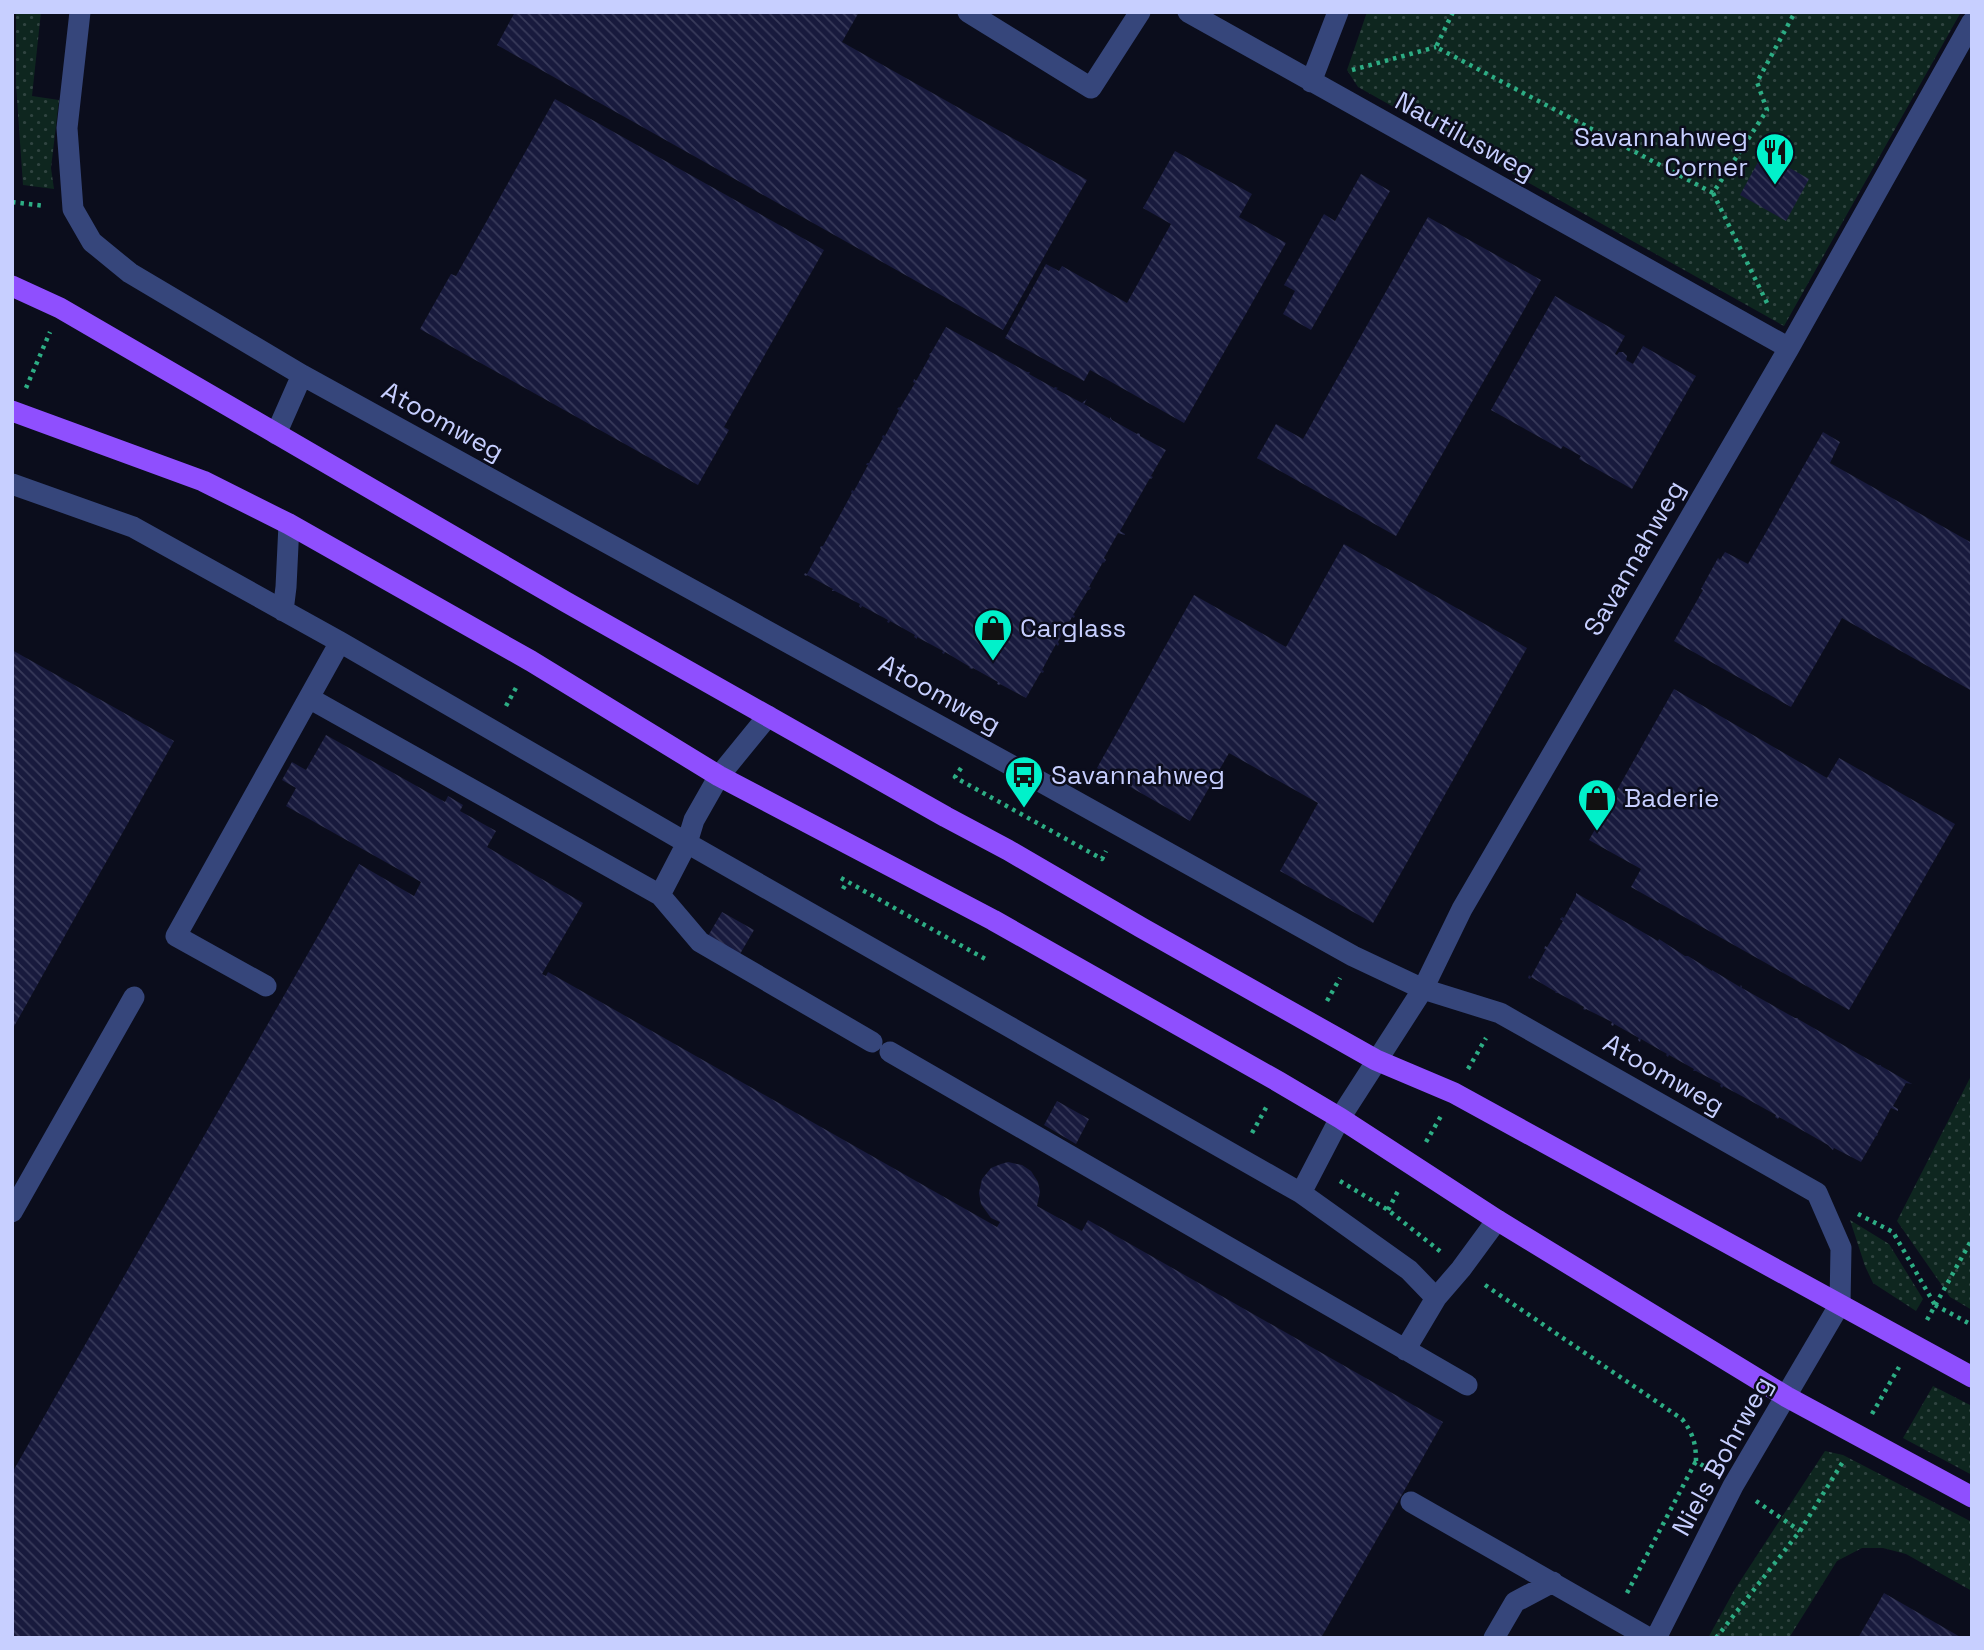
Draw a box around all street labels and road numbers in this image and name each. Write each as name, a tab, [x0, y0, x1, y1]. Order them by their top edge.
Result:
street label: Nautilusweg	[1389, 84, 1541, 188]
street label: Atoomweg	[376, 374, 510, 468]
street label: Savannahweg	[1576, 474, 1692, 642]
street label: Atoomweg	[873, 647, 1007, 741]
street label: Atoomweg	[1597, 1026, 1731, 1122]
street label: Niels Bohrweg	[1664, 1370, 1780, 1542]

